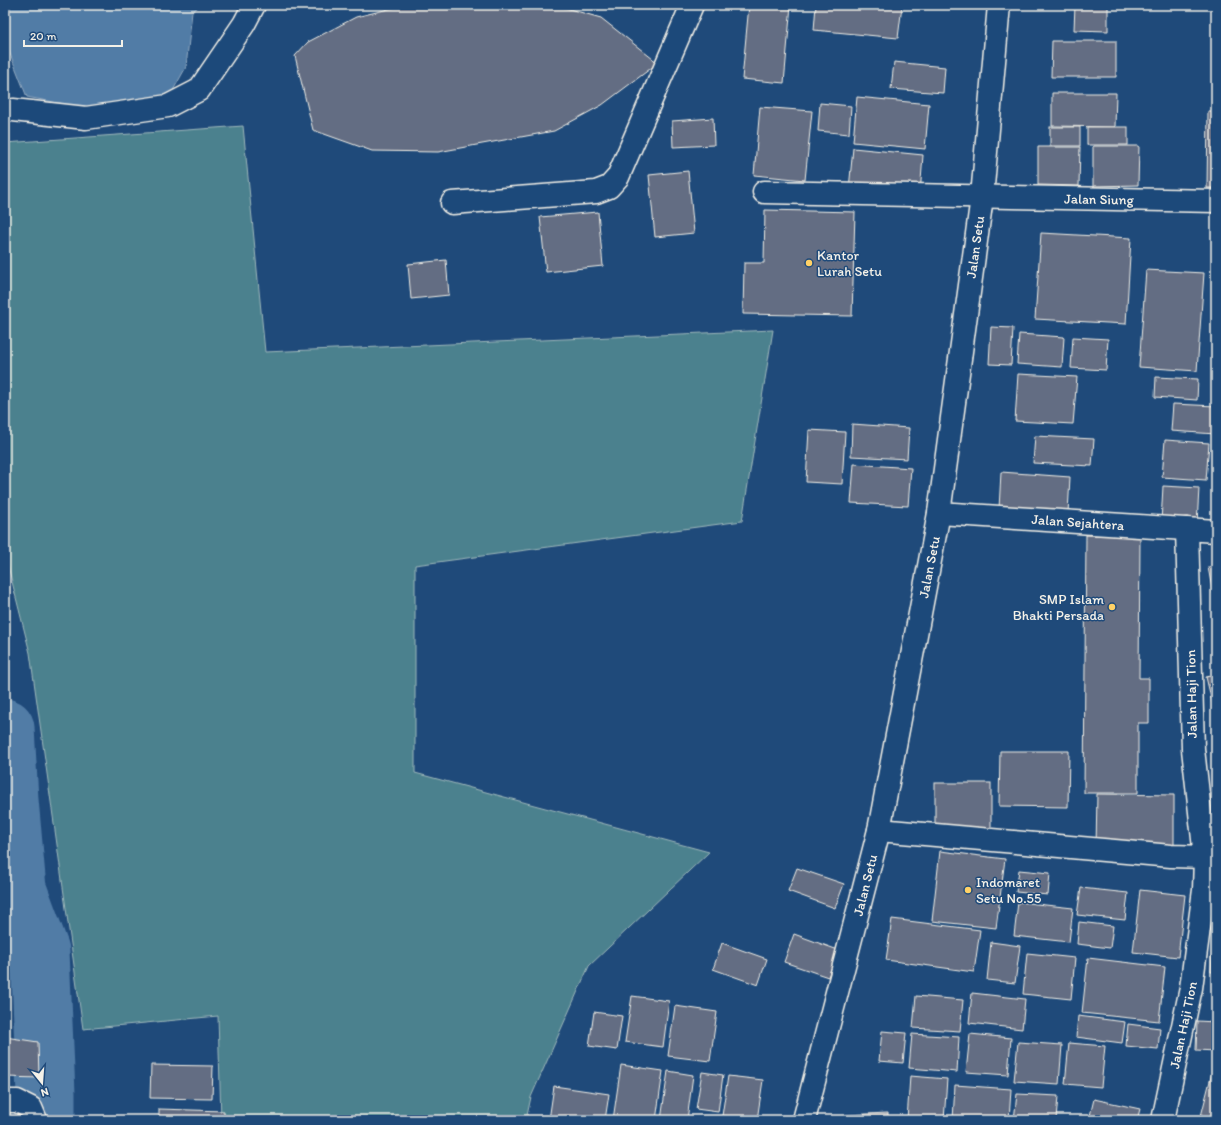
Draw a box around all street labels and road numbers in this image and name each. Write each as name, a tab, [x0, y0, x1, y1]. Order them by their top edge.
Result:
street label: Jalan Siung	[1064, 190, 1135, 209]
street label: Jalan Setu	[963, 214, 988, 279]
street label: Jalan Sejahtera	[1031, 511, 1126, 534]
street label: Jalan Setu	[915, 534, 944, 600]
street label: Jalan Haji Tion	[1182, 649, 1201, 739]
street label: Jalan Setu	[850, 852, 881, 918]
street label: Jalan Haji Tion	[1166, 980, 1201, 1070]

